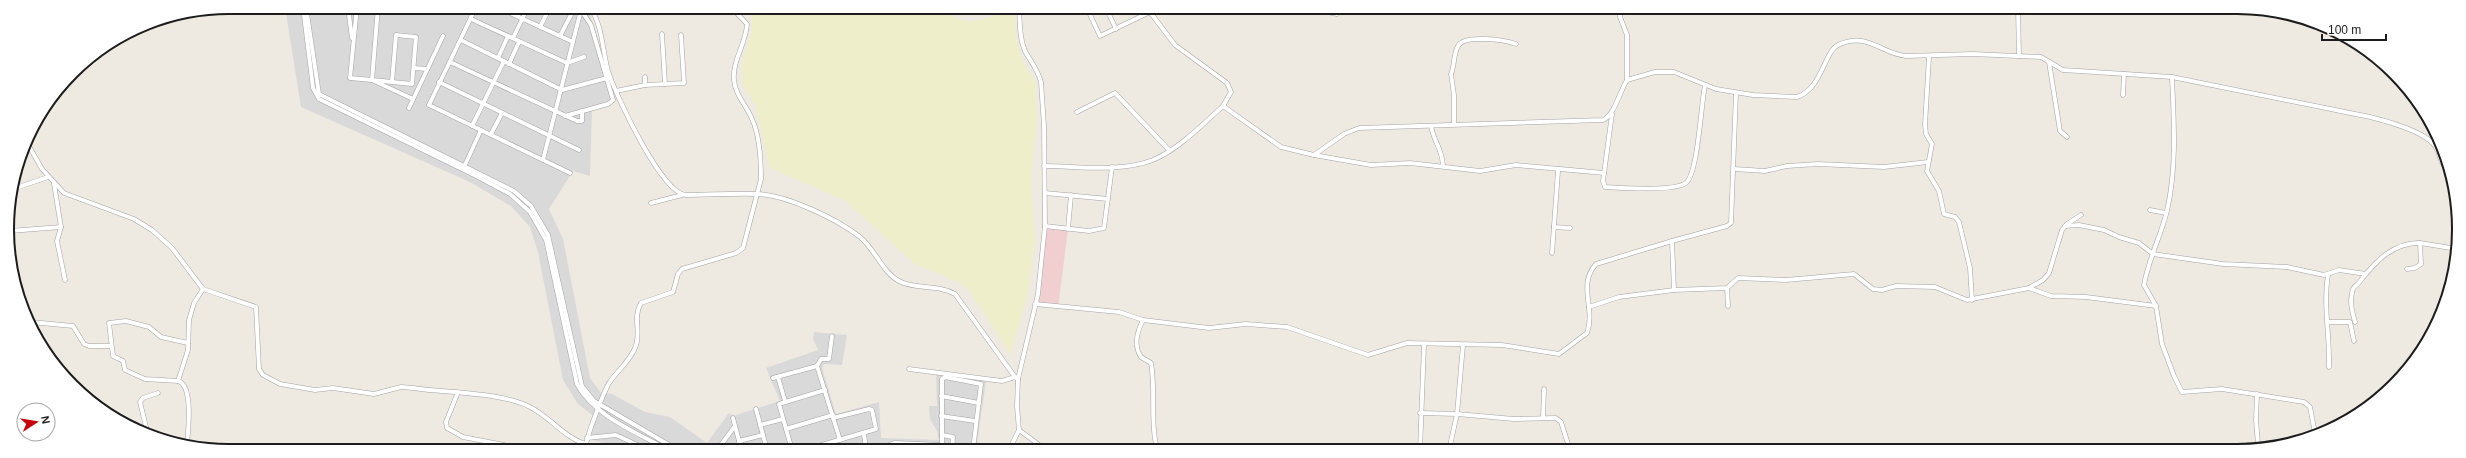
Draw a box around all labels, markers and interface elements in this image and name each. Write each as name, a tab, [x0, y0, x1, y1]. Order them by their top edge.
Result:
scale bar	[2322, 16, 2386, 42]
text: 100 m	[2328, 23, 2361, 37]
north arrow	[16, 402, 56, 442]
text: N	[39, 415, 52, 425]

